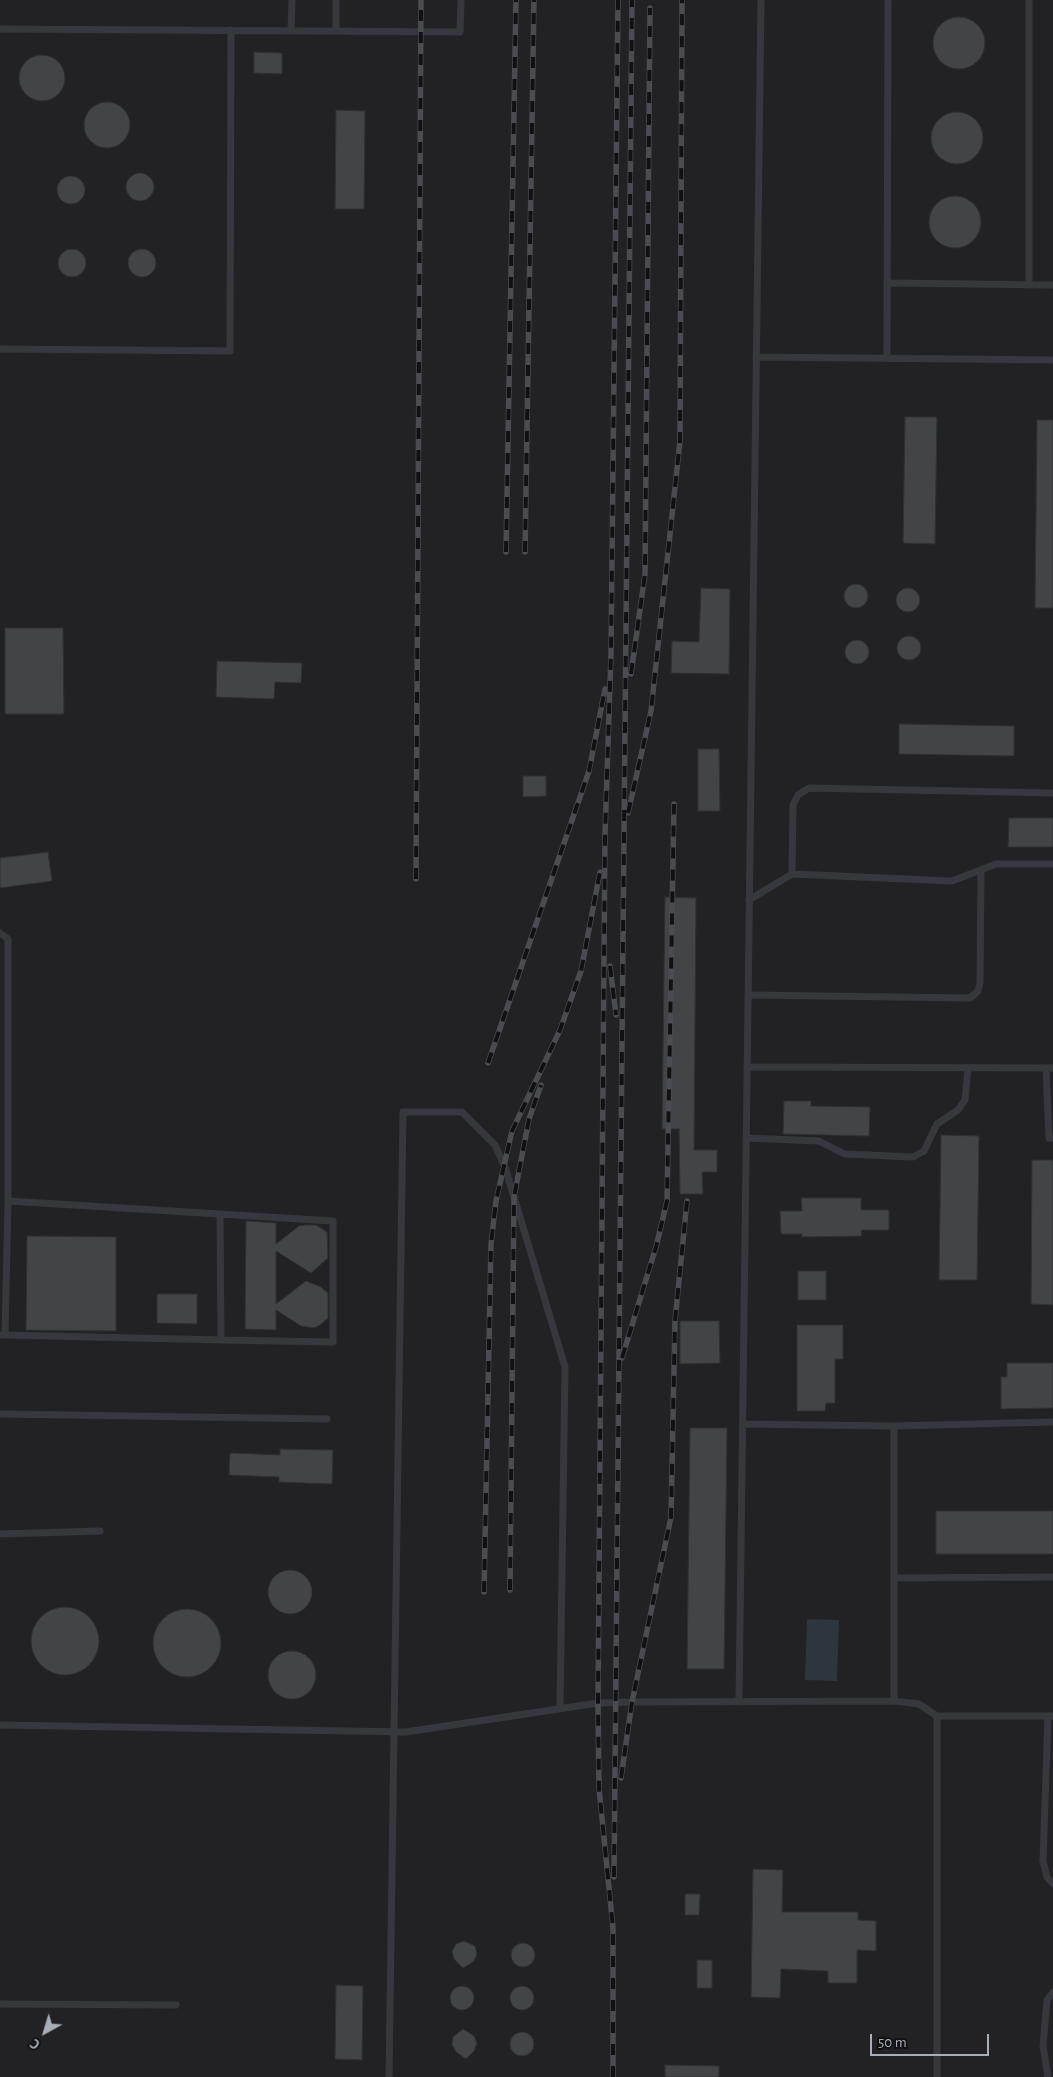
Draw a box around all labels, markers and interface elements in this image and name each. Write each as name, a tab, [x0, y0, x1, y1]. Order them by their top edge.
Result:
north arrow	[20, 2007, 70, 2057]
scale bar	[873, 2024, 992, 2056]
text: 50 m	[878, 2035, 907, 2050]
text: С	[28, 2036, 43, 2052]

